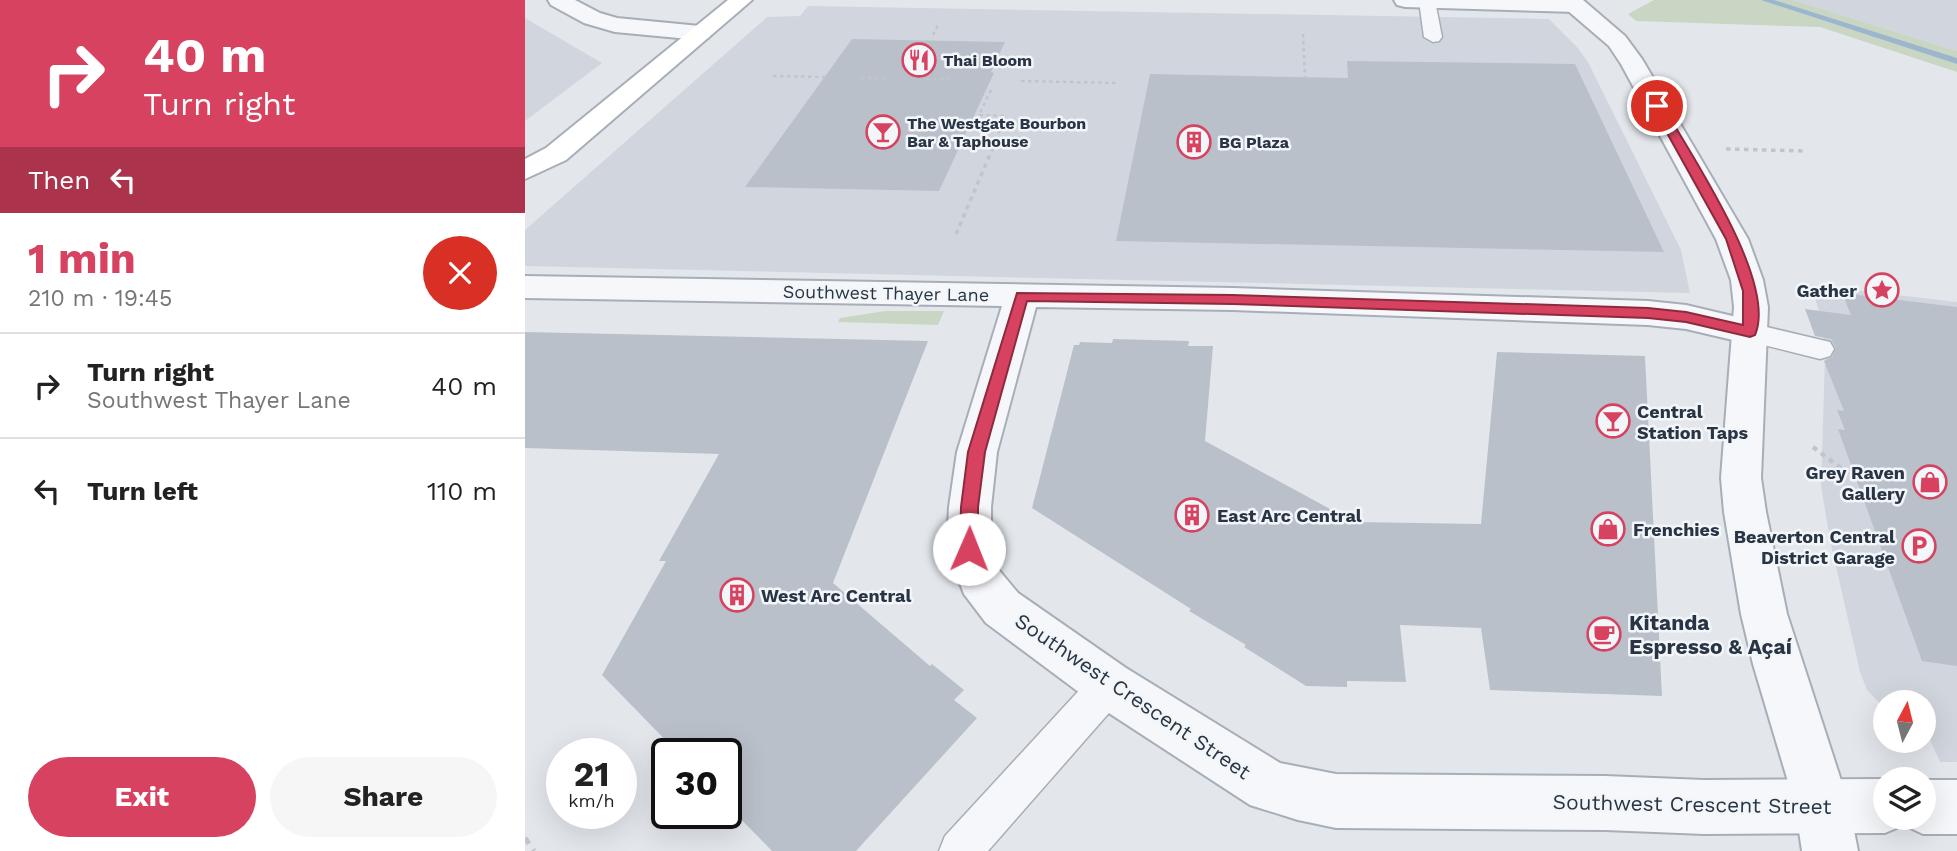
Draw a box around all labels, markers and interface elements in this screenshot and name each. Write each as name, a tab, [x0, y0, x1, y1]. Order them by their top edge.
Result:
text: 40 m	[143, 26, 266, 84]
icon: right	[28, 28, 119, 119]
restaurant icon: Thai Bloom	[900, 41, 938, 79]
place label: Thai Bloom	[943, 51, 1032, 70]
pin	[1627, 76, 1687, 136]
text: Turn right	[143, 85, 295, 123]
icon: arrive	[1638, 87, 1676, 125]
bar icon: The Westgate Bourbon Bar & Taphouse	[864, 113, 902, 151]
place label: The Westgate Bourbon Bar & Taphouse	[907, 114, 1086, 151]
building icon: BG Plaza	[1175, 123, 1213, 161]
place label: BG Plaza	[1219, 133, 1290, 152]
icon: left	[104, 161, 142, 199]
text: Then	[28, 165, 90, 195]
text: 1 min	[28, 234, 136, 283]
button: close	[423, 236, 497, 310]
place icon: Gather	[1863, 271, 1901, 309]
place label: Gather	[1797, 280, 1857, 301]
street label: Southwest Thayer Lane	[783, 281, 989, 305]
text: 210 m · 19:45	[28, 285, 172, 312]
text: Turn right	[87, 357, 214, 387]
icon: right	[28, 367, 66, 405]
text: 40 m	[431, 371, 497, 401]
text: Southwest Thayer Lane	[87, 387, 351, 414]
place label: Central Station Taps	[1637, 401, 1748, 443]
bar icon: Central Station Taps	[1594, 402, 1632, 440]
place label: Grey Raven Gallery	[1805, 462, 1906, 504]
shop icon: Grey Raven Gallery	[1911, 463, 1949, 501]
icon: left	[28, 472, 66, 510]
text: Turn left	[87, 476, 198, 506]
text: 110 m	[427, 476, 497, 506]
building icon: East Arc Central	[1173, 496, 1211, 534]
place label: East Arc Central	[1217, 505, 1362, 526]
shop icon: Frenchies	[1589, 510, 1627, 548]
position arrow	[932, 512, 1006, 586]
place label: Frenchies	[1633, 519, 1720, 540]
place label: Beaverton Central District Garage	[1734, 526, 1895, 568]
parking icon: Beaverton Central District Garage	[1900, 527, 1938, 565]
building icon: West Arc Central	[718, 576, 756, 614]
place label: West Arc Central	[761, 585, 912, 606]
street label: Southwest Crescent Street	[1010, 608, 1256, 784]
place label: Kitanda Espresso & Açaí	[1629, 610, 1793, 659]
cafe icon: Kitanda Espresso & Açaí	[1585, 615, 1623, 653]
north arrow	[1873, 690, 1935, 752]
map controls	[1873, 690, 1936, 830]
speed limit sign: 30	[651, 738, 742, 829]
text: 21	[574, 753, 609, 795]
button: Exit	[28, 757, 256, 837]
button: Share	[270, 757, 497, 837]
button: layers	[1873, 767, 1936, 830]
street label: Southwest Crescent Street	[1552, 789, 1832, 819]
text: km/h	[568, 790, 615, 811]

